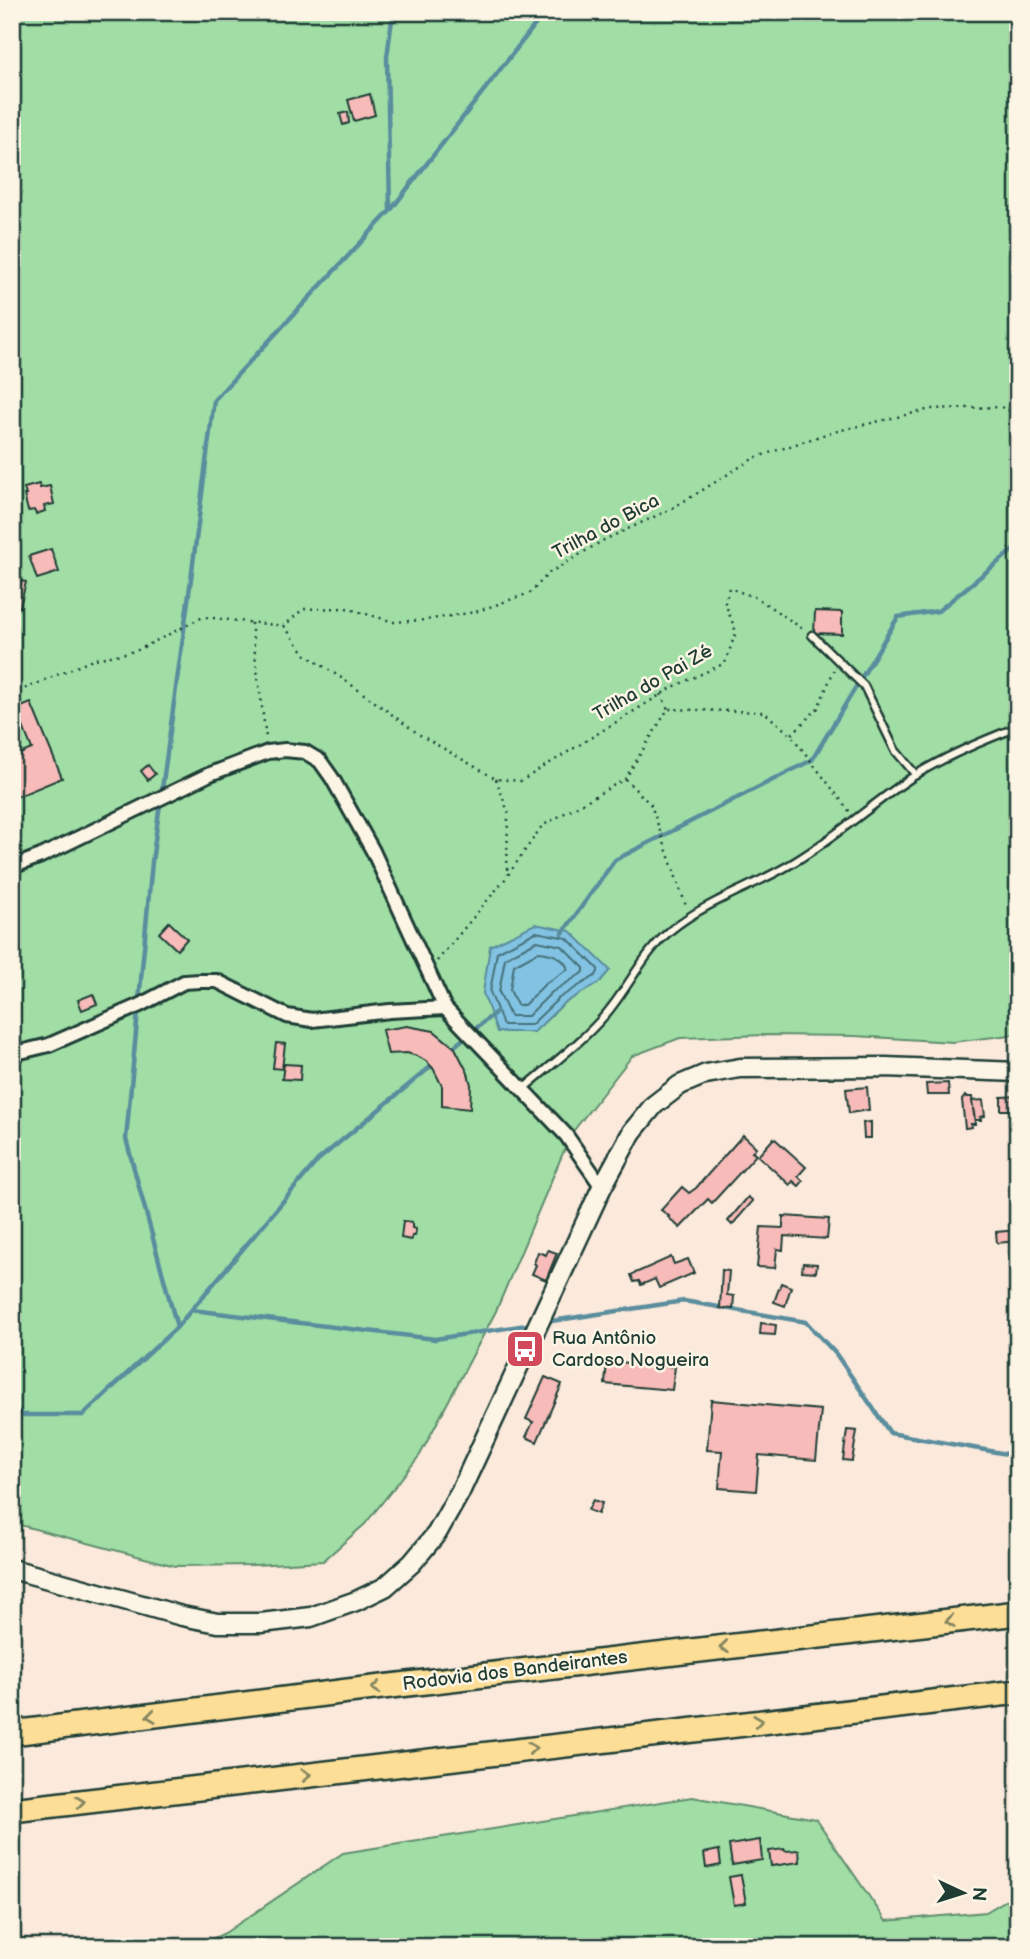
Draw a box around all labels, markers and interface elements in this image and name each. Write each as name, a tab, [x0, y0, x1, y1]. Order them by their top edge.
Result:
street label: Trilha do Bica	[549, 489, 663, 565]
street label: Trilha do Pai Zé	[589, 640, 717, 726]
place label: Rua Antônio Cardoso Nogueira	[552, 1327, 709, 1372]
bus stop icon: Rua Antônio Cardoso Nogueira	[504, 1328, 546, 1370]
one-way arrow	[944, 1613, 956, 1628]
one-way arrow	[718, 1639, 729, 1654]
street label: Rodovia dos Bandeirantes	[401, 1646, 629, 1696]
one-way arrow	[371, 1680, 382, 1695]
one-way arrow	[145, 1708, 156, 1723]
one-way arrow	[752, 1714, 764, 1729]
one-way arrow	[526, 1741, 538, 1756]
one-way arrow	[300, 1768, 312, 1783]
one-way arrow	[74, 1794, 86, 1809]
north arrow	[928, 1857, 998, 1927]
text: N	[966, 1886, 990, 1902]

